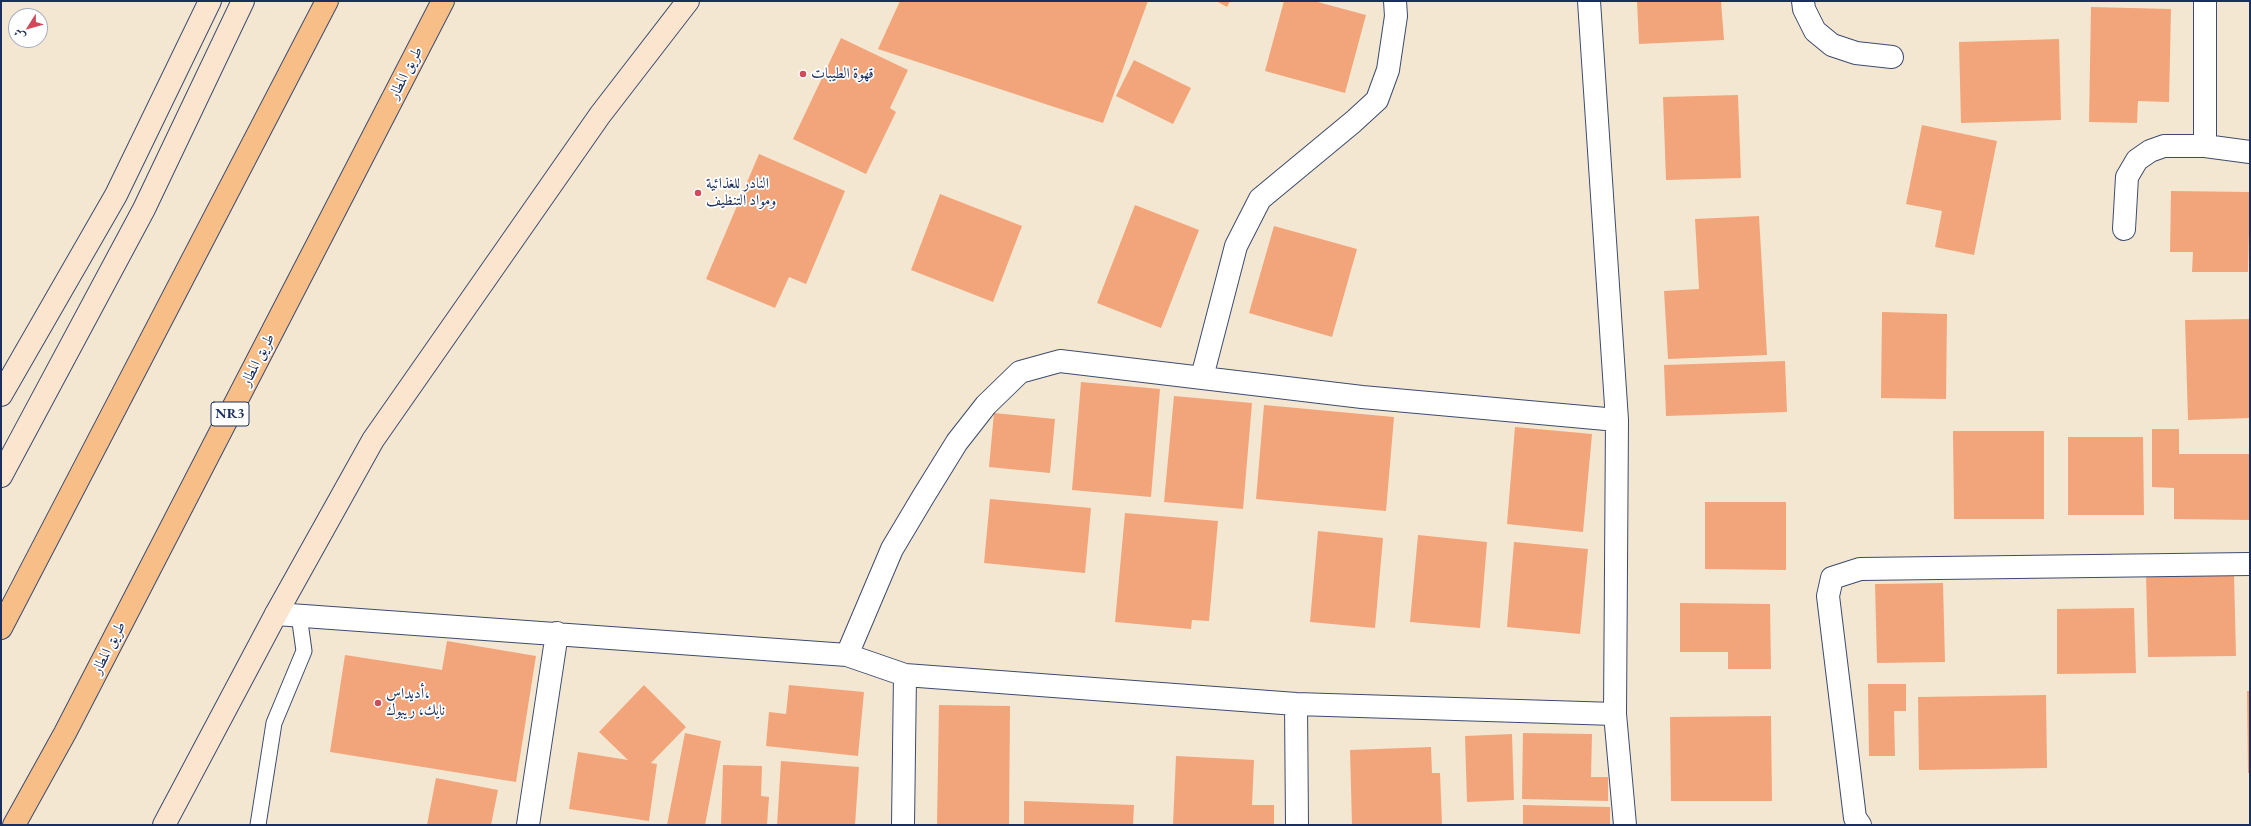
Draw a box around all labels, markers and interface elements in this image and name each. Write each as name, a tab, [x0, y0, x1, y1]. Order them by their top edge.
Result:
north arrow	[8, 8, 48, 48]
text: ش	[10, 26, 28, 43]
street label: طريق المطار	[385, 44, 427, 102]
place label: قهوة الطيبات	[811, 65, 874, 83]
marker: قهوة الطيبات	[798, 69, 808, 79]
place label: النادر للغذائية ومواد التنظيف	[706, 175, 776, 210]
marker: النادر للغذائية ومواد التنظيف	[693, 188, 703, 198]
street label: طريق المطار	[237, 331, 279, 389]
road number: NR3	[211, 402, 249, 426]
street label: طريق المطار	[88, 619, 130, 677]
place label: أديداس، نايك، ريبوك	[386, 685, 445, 720]
marker: أديداس، نايك، ريبوك	[373, 698, 383, 708]

